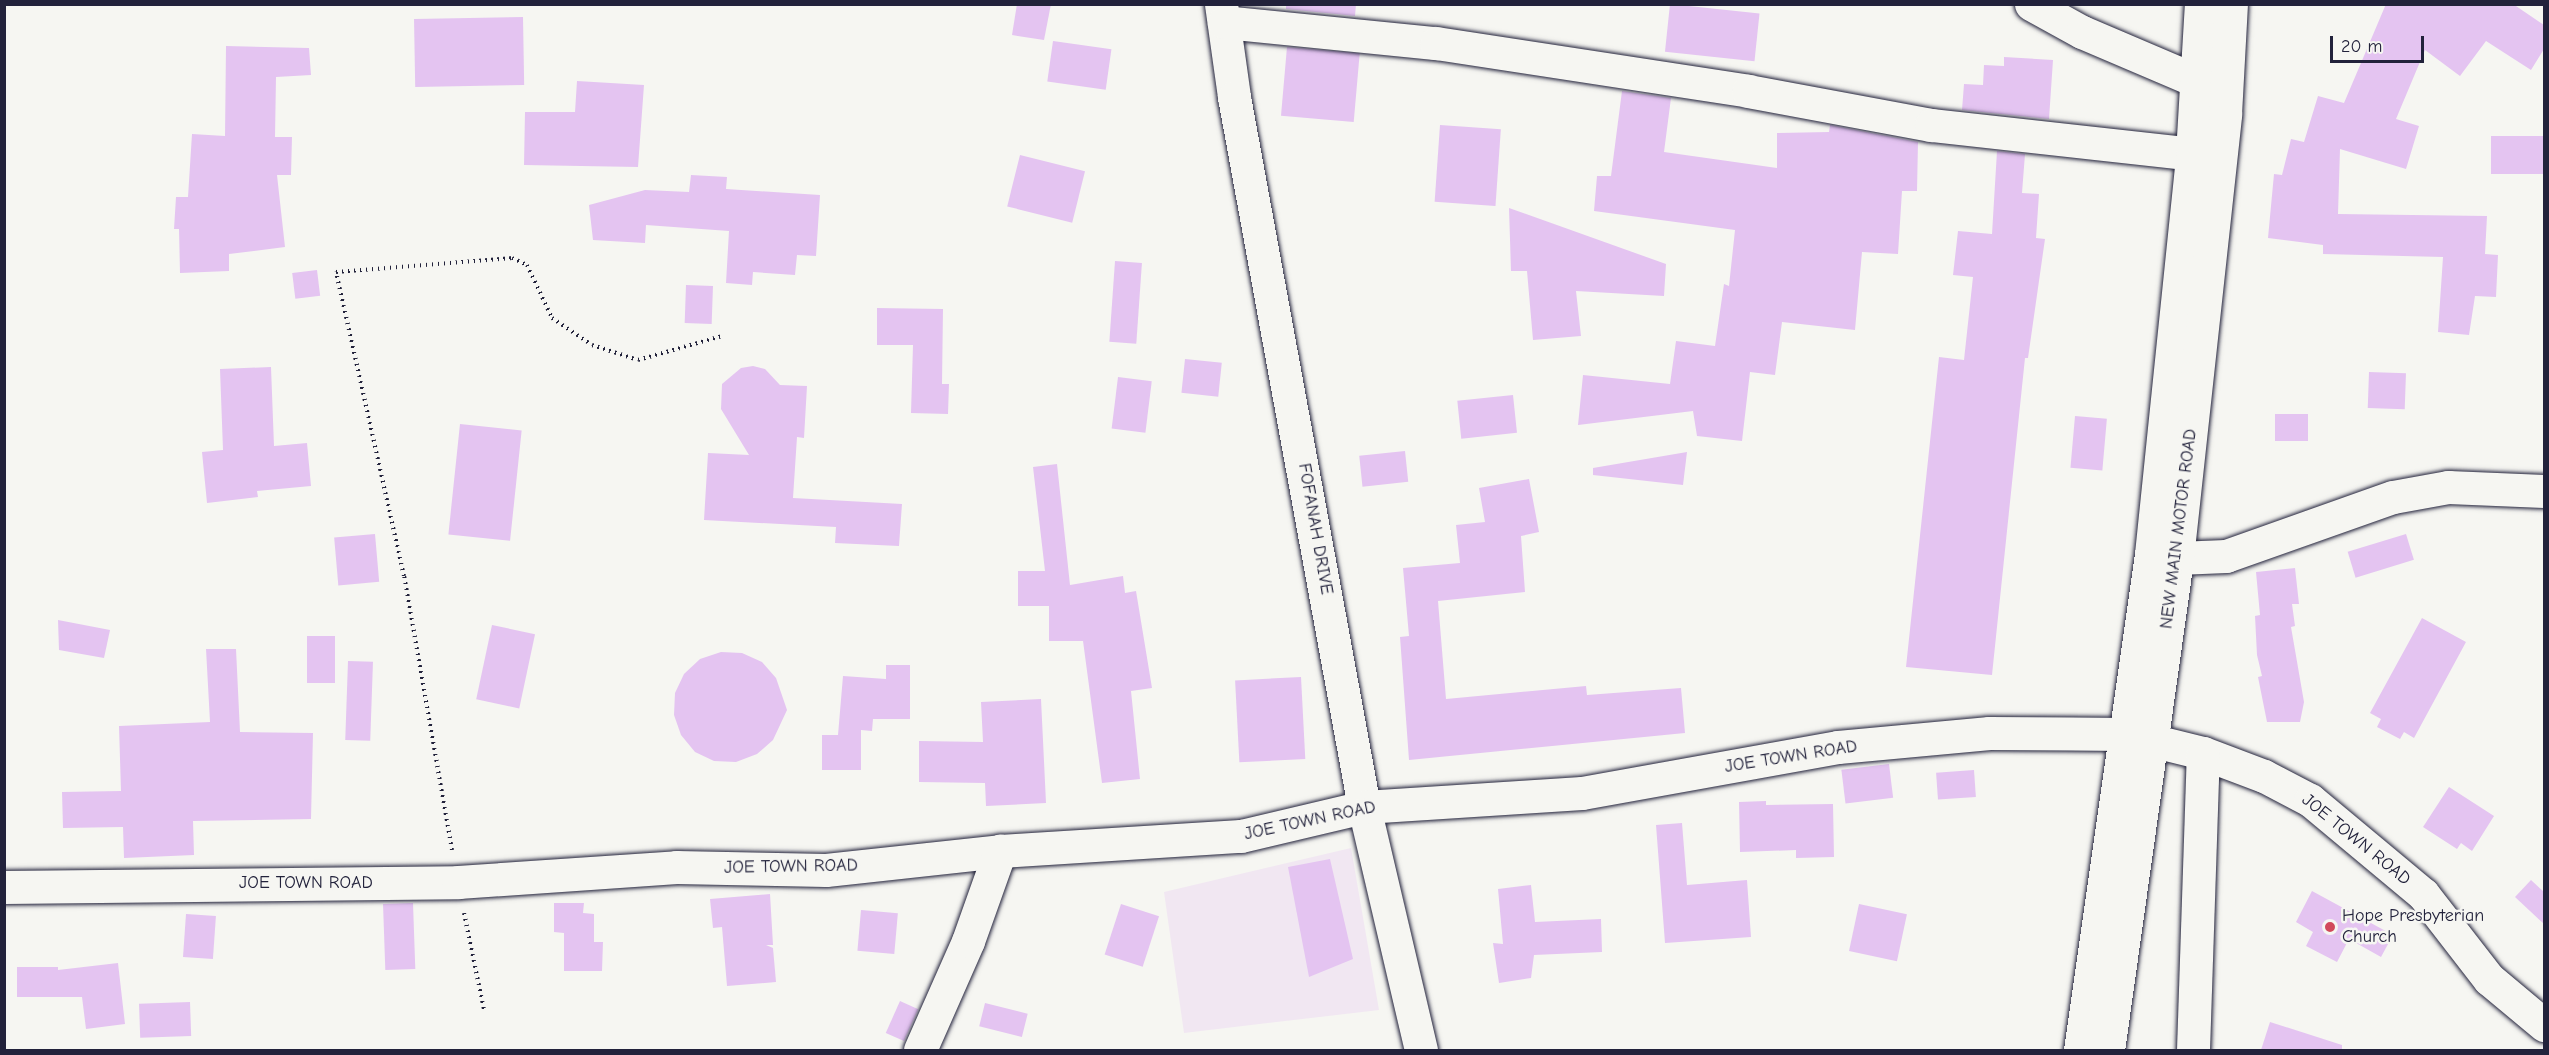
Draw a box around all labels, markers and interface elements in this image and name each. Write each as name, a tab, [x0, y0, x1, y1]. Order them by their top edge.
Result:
scale bar	[2333, 24, 2428, 62]
text: 20 m	[2341, 36, 2382, 57]
street label: NEW MAIN MOTOR ROAD	[2156, 428, 2202, 630]
street label: FOFANAH DRIVE	[1293, 462, 1337, 596]
street label: JOE TOWN ROAD	[1723, 736, 1859, 778]
street label: JOE TOWN ROAD	[2297, 790, 2415, 890]
street label: JOE TOWN ROAD	[1242, 797, 1378, 845]
street label: JOE TOWN ROAD	[724, 855, 858, 879]
street label: JOE TOWN ROAD	[239, 872, 373, 894]
place label: Hope Presbyterian Church	[2342, 906, 2484, 948]
marker: Hope Presbyterian Church	[2323, 920, 2337, 934]

